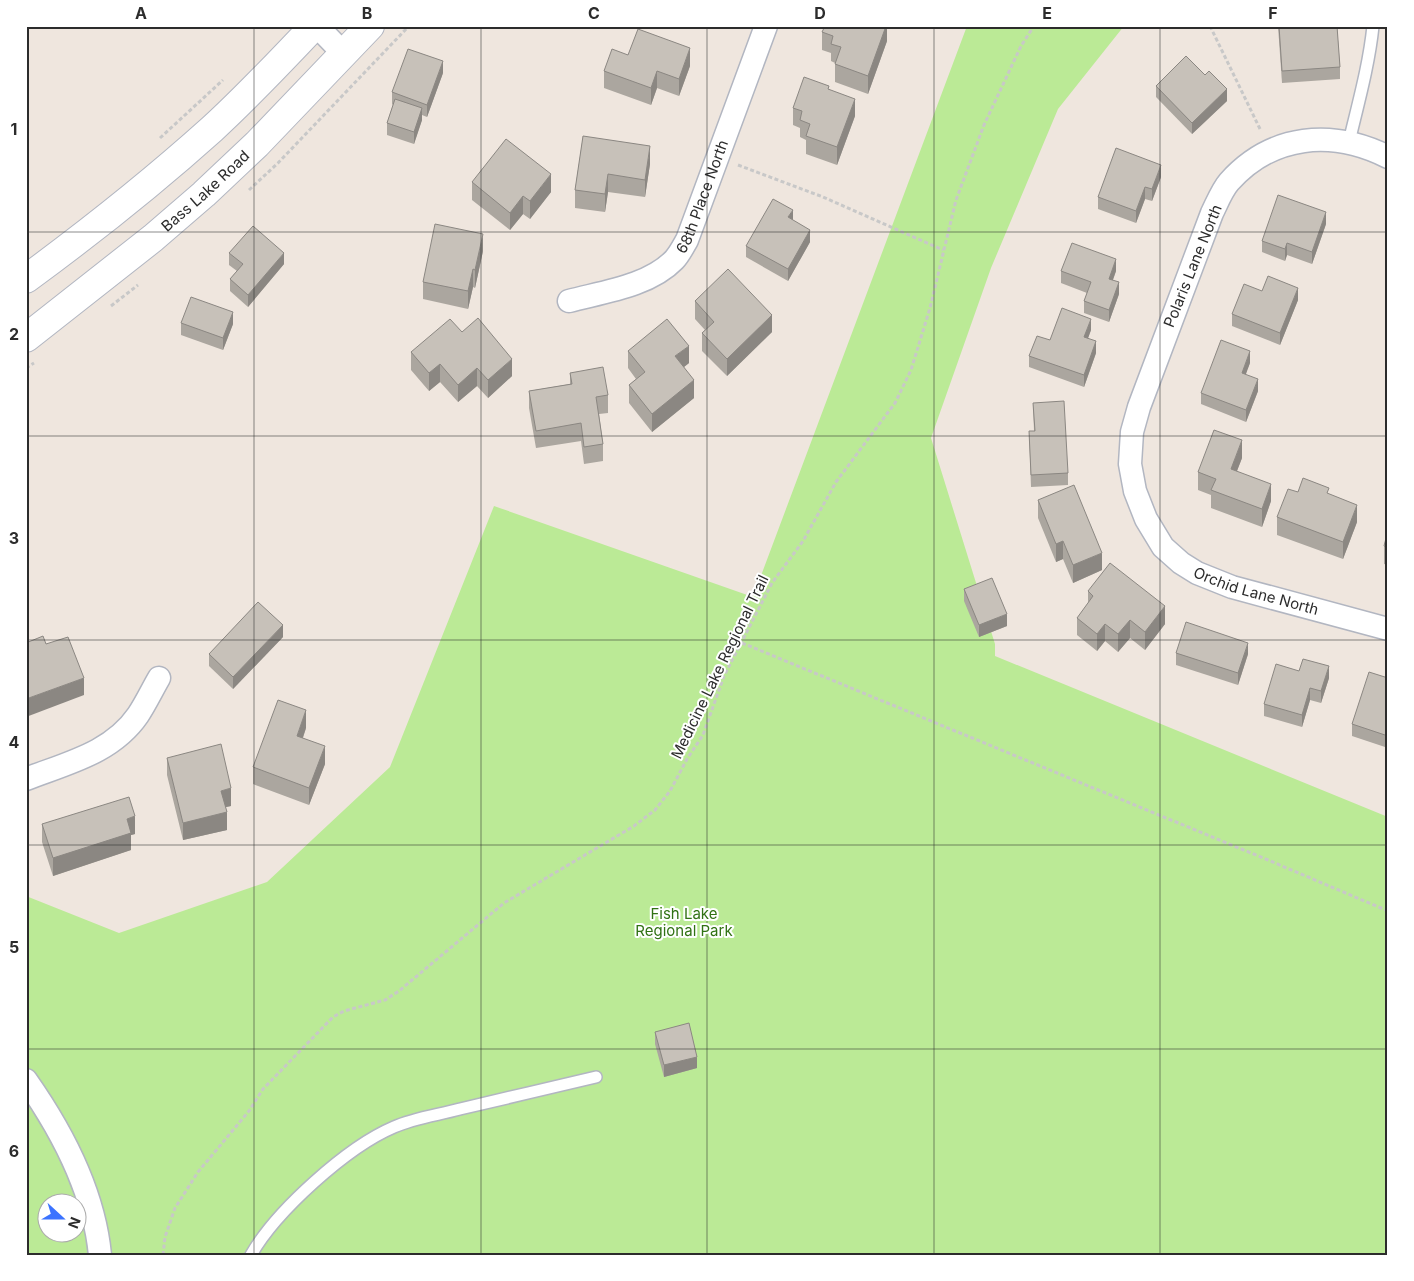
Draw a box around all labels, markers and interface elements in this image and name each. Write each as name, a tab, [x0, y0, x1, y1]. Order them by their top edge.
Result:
text: A	[135, 3, 147, 23]
text: B	[362, 3, 372, 23]
text: C	[588, 3, 600, 23]
text: D	[814, 3, 826, 23]
text: E	[1042, 3, 1052, 23]
text: F	[1268, 3, 1278, 23]
text: 1	[11, 119, 17, 139]
street label: 68th Place North	[671, 137, 732, 257]
street label: Bass Lake Road	[157, 146, 253, 236]
street label: Polaris Lane North	[1159, 202, 1226, 330]
text: 2	[9, 324, 19, 344]
text: 3	[9, 528, 19, 548]
street label: Orchid Lane North	[1191, 563, 1321, 619]
street label: Medicine Lake Regional Trail	[667, 572, 772, 762]
text: 4	[9, 732, 20, 752]
park label: Fish Lake Regional Park	[635, 904, 733, 940]
text: 5	[9, 937, 19, 957]
text: 6	[9, 1141, 19, 1161]
north arrow	[38, 1194, 88, 1244]
text: N	[65, 1215, 84, 1231]

